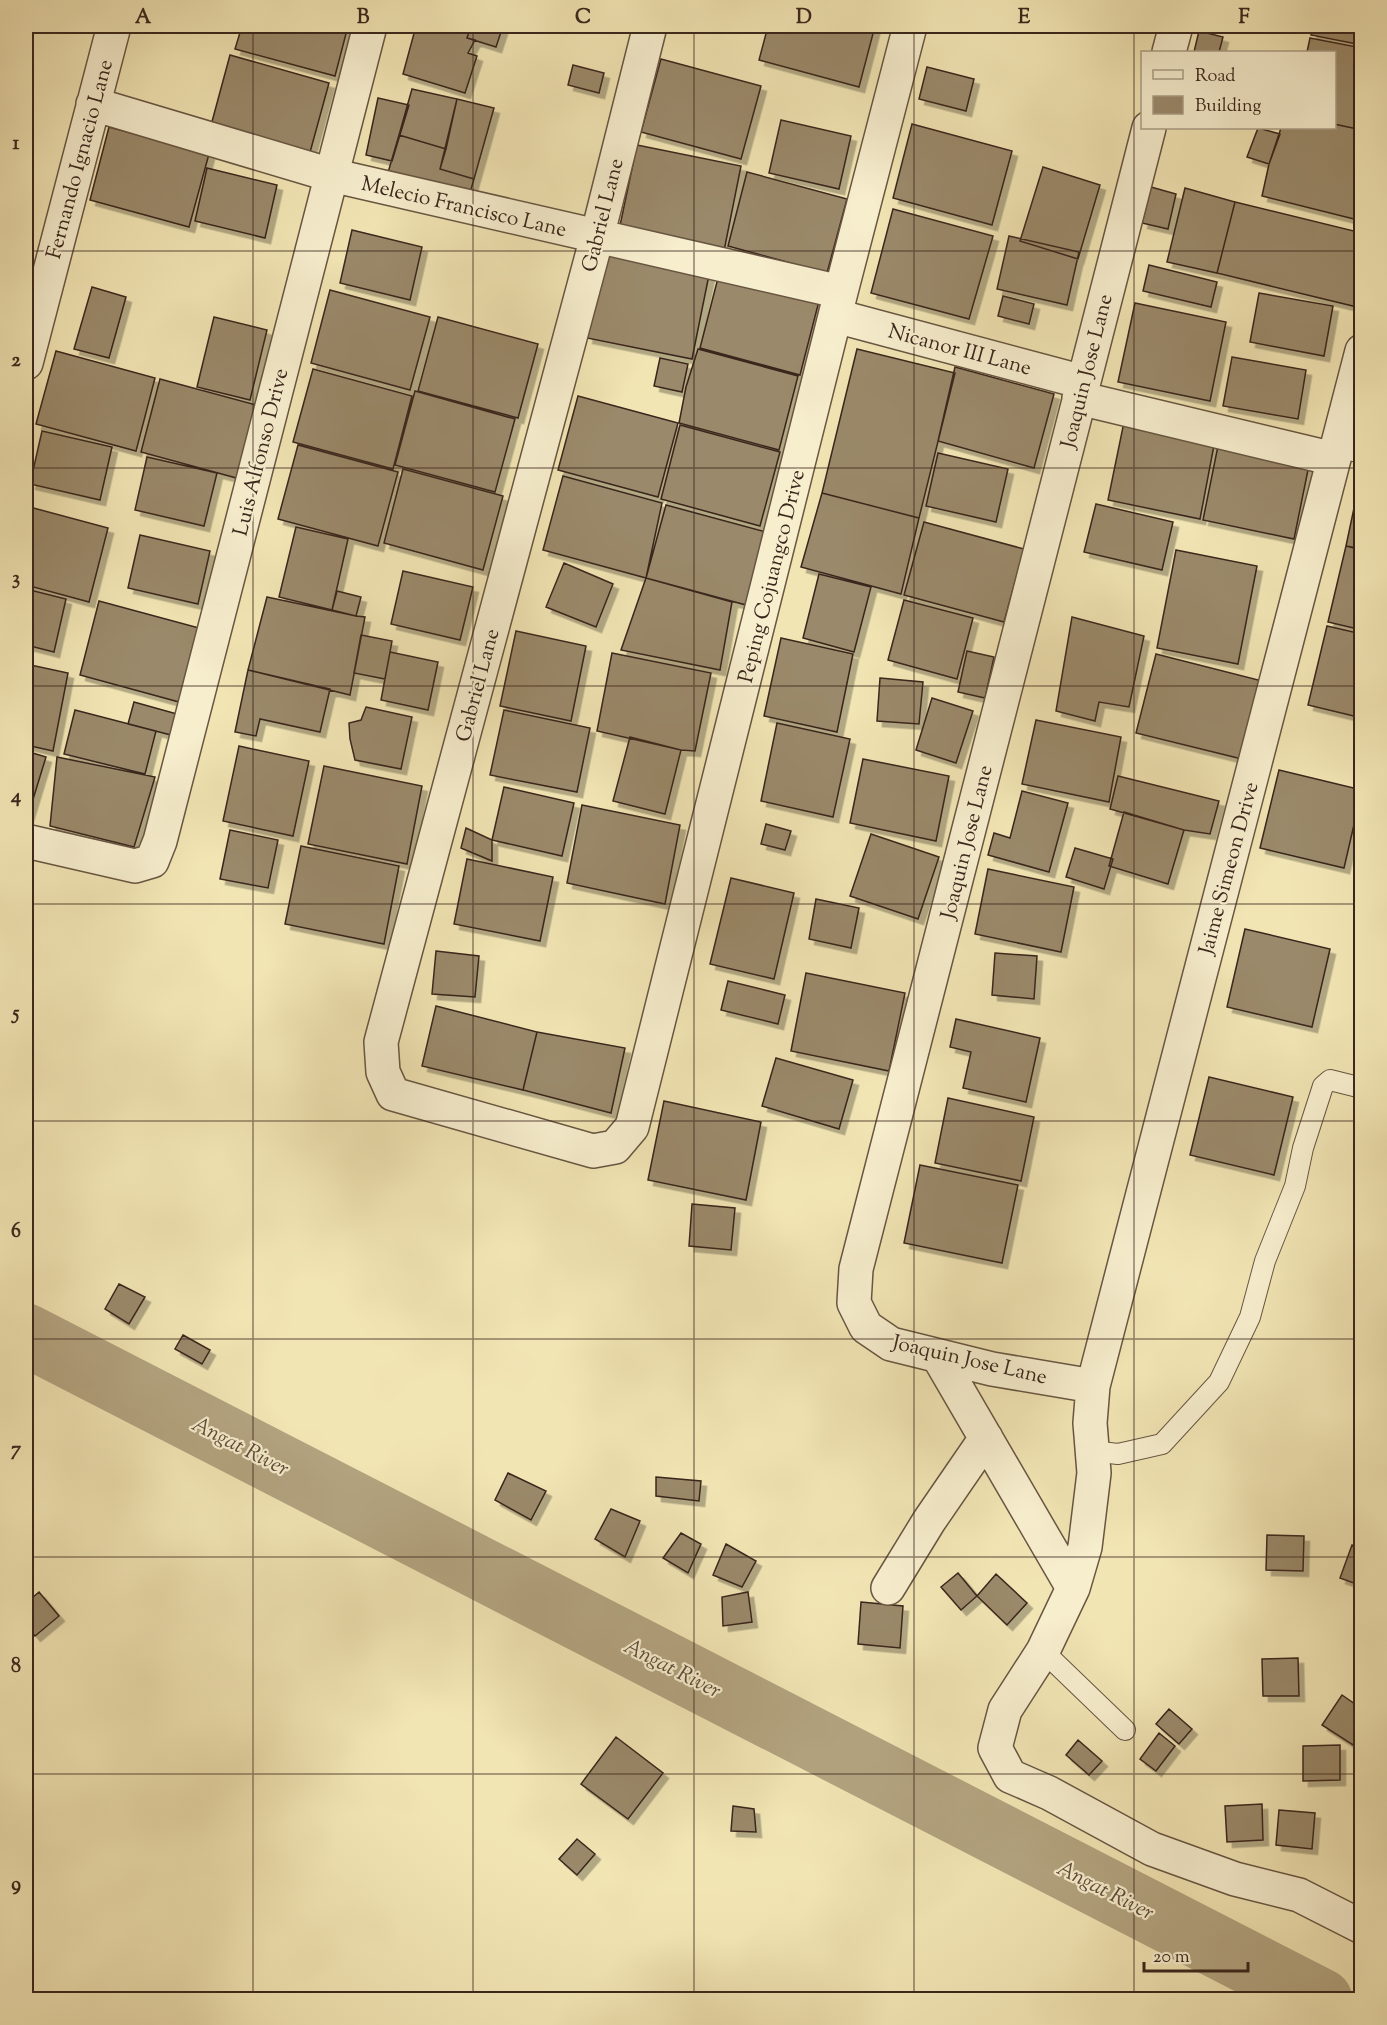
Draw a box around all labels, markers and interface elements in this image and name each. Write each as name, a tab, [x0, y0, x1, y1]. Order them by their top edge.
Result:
text: A	[135, 4, 152, 33]
text: B	[357, 4, 370, 33]
text: C	[575, 4, 591, 33]
text: D	[796, 4, 812, 33]
text: E	[1018, 4, 1031, 33]
text: F	[1238, 4, 1250, 33]
legend	[1141, 51, 1336, 129]
street label: Fernando Ignacio Lane	[40, 56, 122, 263]
text: Road	[1195, 64, 1235, 90]
text: Building	[1195, 94, 1261, 120]
text: 1	[13, 130, 20, 159]
street label: Gabriel Lane	[575, 155, 633, 275]
street label: Melecio Francisco Lane	[358, 170, 569, 246]
street label: Joaquin Jose Lane	[1054, 291, 1122, 453]
street label: Nicanor III Lane	[885, 317, 1034, 384]
text: 2	[11, 347, 21, 376]
street label: Luis Alfonso Drive	[227, 365, 297, 539]
street label: Peping Cojuangco Drive	[732, 467, 814, 686]
text: 3	[12, 565, 20, 594]
street label: Gabriel Lane	[449, 626, 508, 746]
street label: Joaquin Jose Lane	[934, 762, 1002, 924]
street label: Jaime Simeon Drive	[1192, 779, 1267, 959]
text: 4	[10, 783, 21, 812]
text: 5	[11, 1000, 20, 1029]
text: 6	[11, 1218, 21, 1247]
street label: Joaquin Jose Lane	[888, 1328, 1050, 1393]
water label: Angat River	[185, 1410, 294, 1486]
text: 7	[11, 1436, 22, 1465]
water label: Angat River	[617, 1632, 726, 1708]
text: 8	[11, 1653, 21, 1682]
water label: Angat River	[1050, 1854, 1159, 1930]
text: 9	[11, 1871, 21, 1900]
scale bar	[1144, 1935, 1248, 1973]
text: 20 m	[1153, 1945, 1190, 1971]

